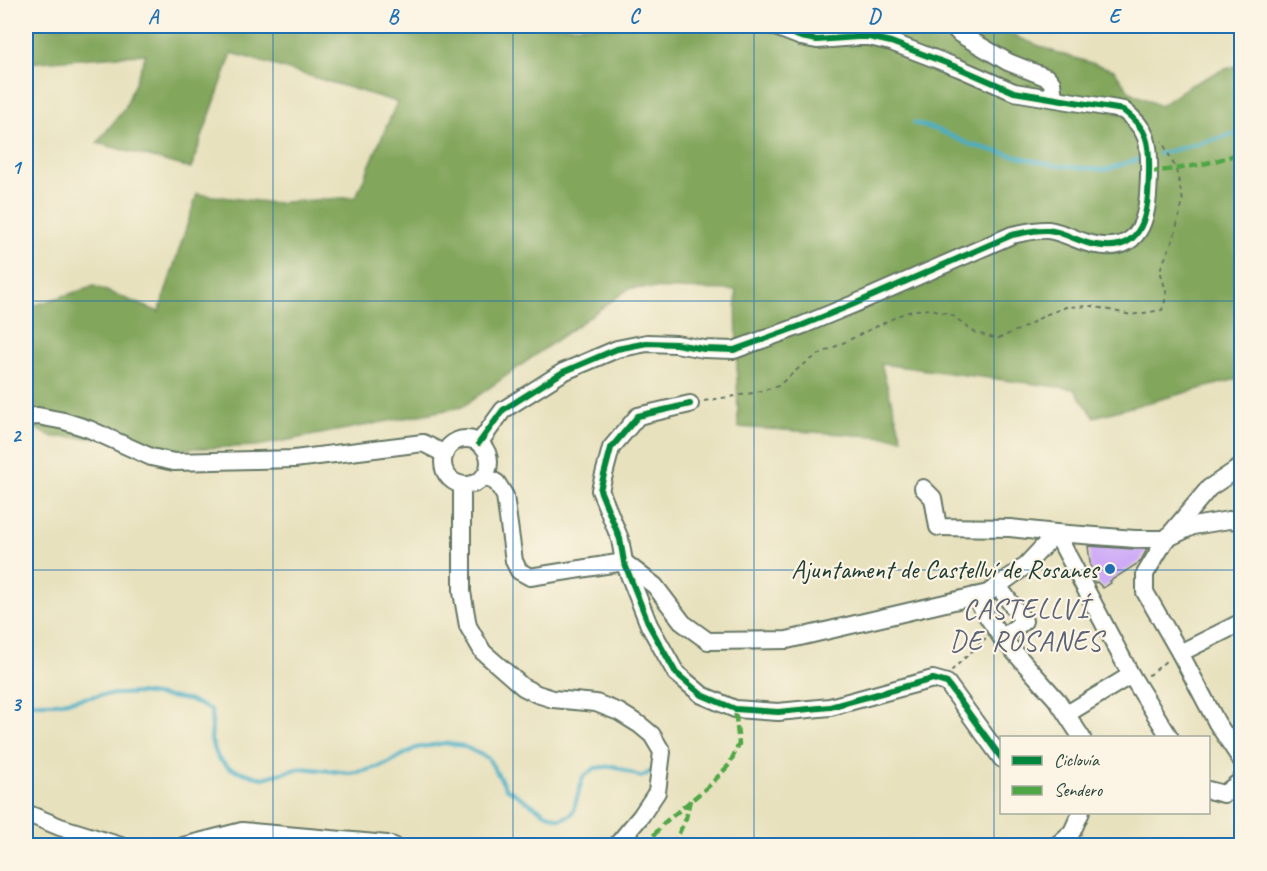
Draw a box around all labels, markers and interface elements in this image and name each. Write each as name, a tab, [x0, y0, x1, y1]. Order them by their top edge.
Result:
text: A	[148, 4, 160, 29]
text: B	[388, 4, 400, 29]
text: C	[629, 4, 641, 29]
text: D	[868, 4, 882, 29]
text: E	[1109, 4, 1123, 29]
text: 1	[12, 155, 23, 180]
text: 2	[12, 423, 23, 448]
place label: Ajuntament de Castellví de Rosanes	[791, 553, 1100, 586]
marker: Ajuntament de Castellví de Rosanes	[1103, 562, 1117, 576]
district label: CASTELLVÍ DE ROSANES	[949, 591, 1106, 658]
text: 3	[12, 692, 23, 717]
legend	[1000, 736, 1210, 814]
text: Ciclovía	[1054, 749, 1100, 771]
text: Sendero	[1054, 779, 1104, 801]

